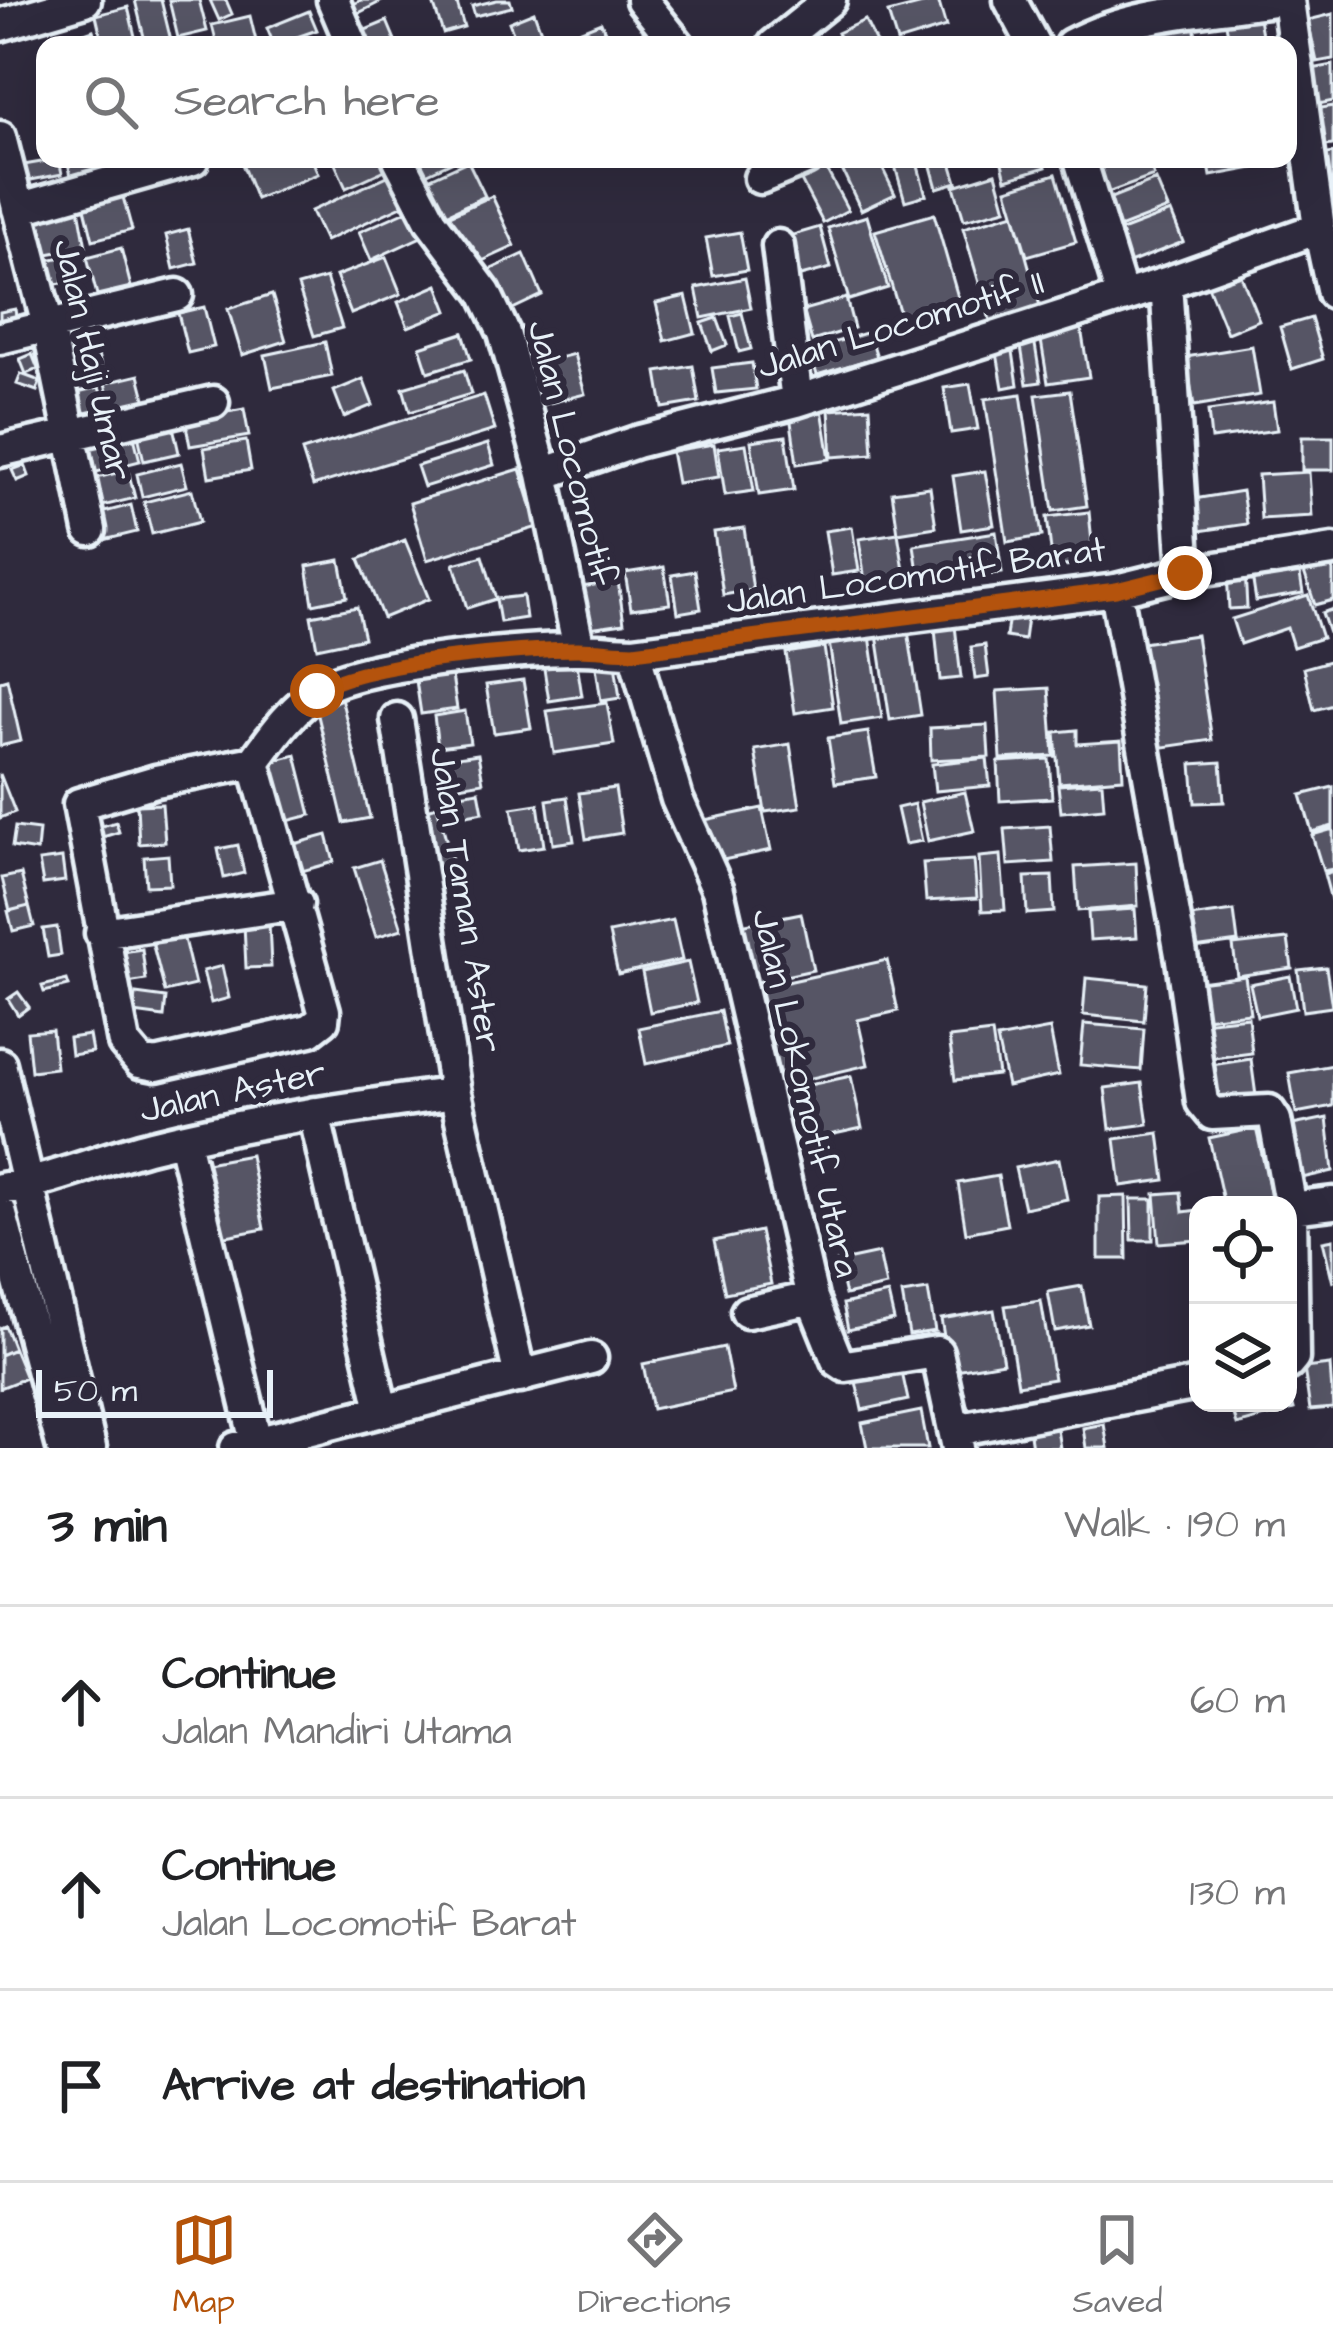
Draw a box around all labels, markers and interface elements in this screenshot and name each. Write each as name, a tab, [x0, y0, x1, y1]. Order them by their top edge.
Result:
search box	[36, 36, 1297, 168]
icon: search	[78, 69, 144, 135]
text: Search here	[174, 71, 440, 133]
street label: Jalan Haji Umar	[39, 234, 145, 486]
street label: Jalan Locomotif II	[752, 257, 1050, 393]
street label: Jalan Locomotif	[513, 315, 629, 592]
street label: Jalan Locomotif Barat	[723, 524, 1109, 628]
route end	[1158, 546, 1212, 600]
route start	[290, 664, 344, 718]
street label: Jalan Taman Aster	[416, 744, 514, 1056]
street label: Jalan Lokomotif Utara	[738, 904, 872, 1282]
street label: Jalan Aster	[135, 1047, 331, 1137]
map controls	[1189, 1196, 1297, 1412]
button: locate	[1189, 1196, 1297, 1304]
button: layers	[1189, 1304, 1297, 1412]
scale bar	[36, 1364, 273, 1417]
text: 50 m	[54, 1368, 137, 1414]
text: 3 min	[48, 1491, 167, 1562]
text: Walk · 190 m	[1064, 1499, 1285, 1553]
text: Continue	[162, 1644, 336, 1706]
icon: ahead	[48, 1669, 114, 1735]
text: 60 m	[1190, 1675, 1285, 1729]
text: Jalan Mandiri Utama	[162, 1706, 512, 1760]
text: Continue	[162, 1836, 336, 1898]
icon: ahead	[48, 1861, 114, 1927]
text: 130 m	[1190, 1867, 1285, 1921]
text: Jalan Locomotif Barat	[162, 1898, 577, 1952]
icon: arrive	[48, 2053, 114, 2119]
text: Arrive at destination	[162, 2055, 585, 2117]
tab: Map	[171, 2207, 237, 2325]
tab: Directions	[578, 2207, 731, 2325]
tab: Saved	[1072, 2207, 1162, 2325]

